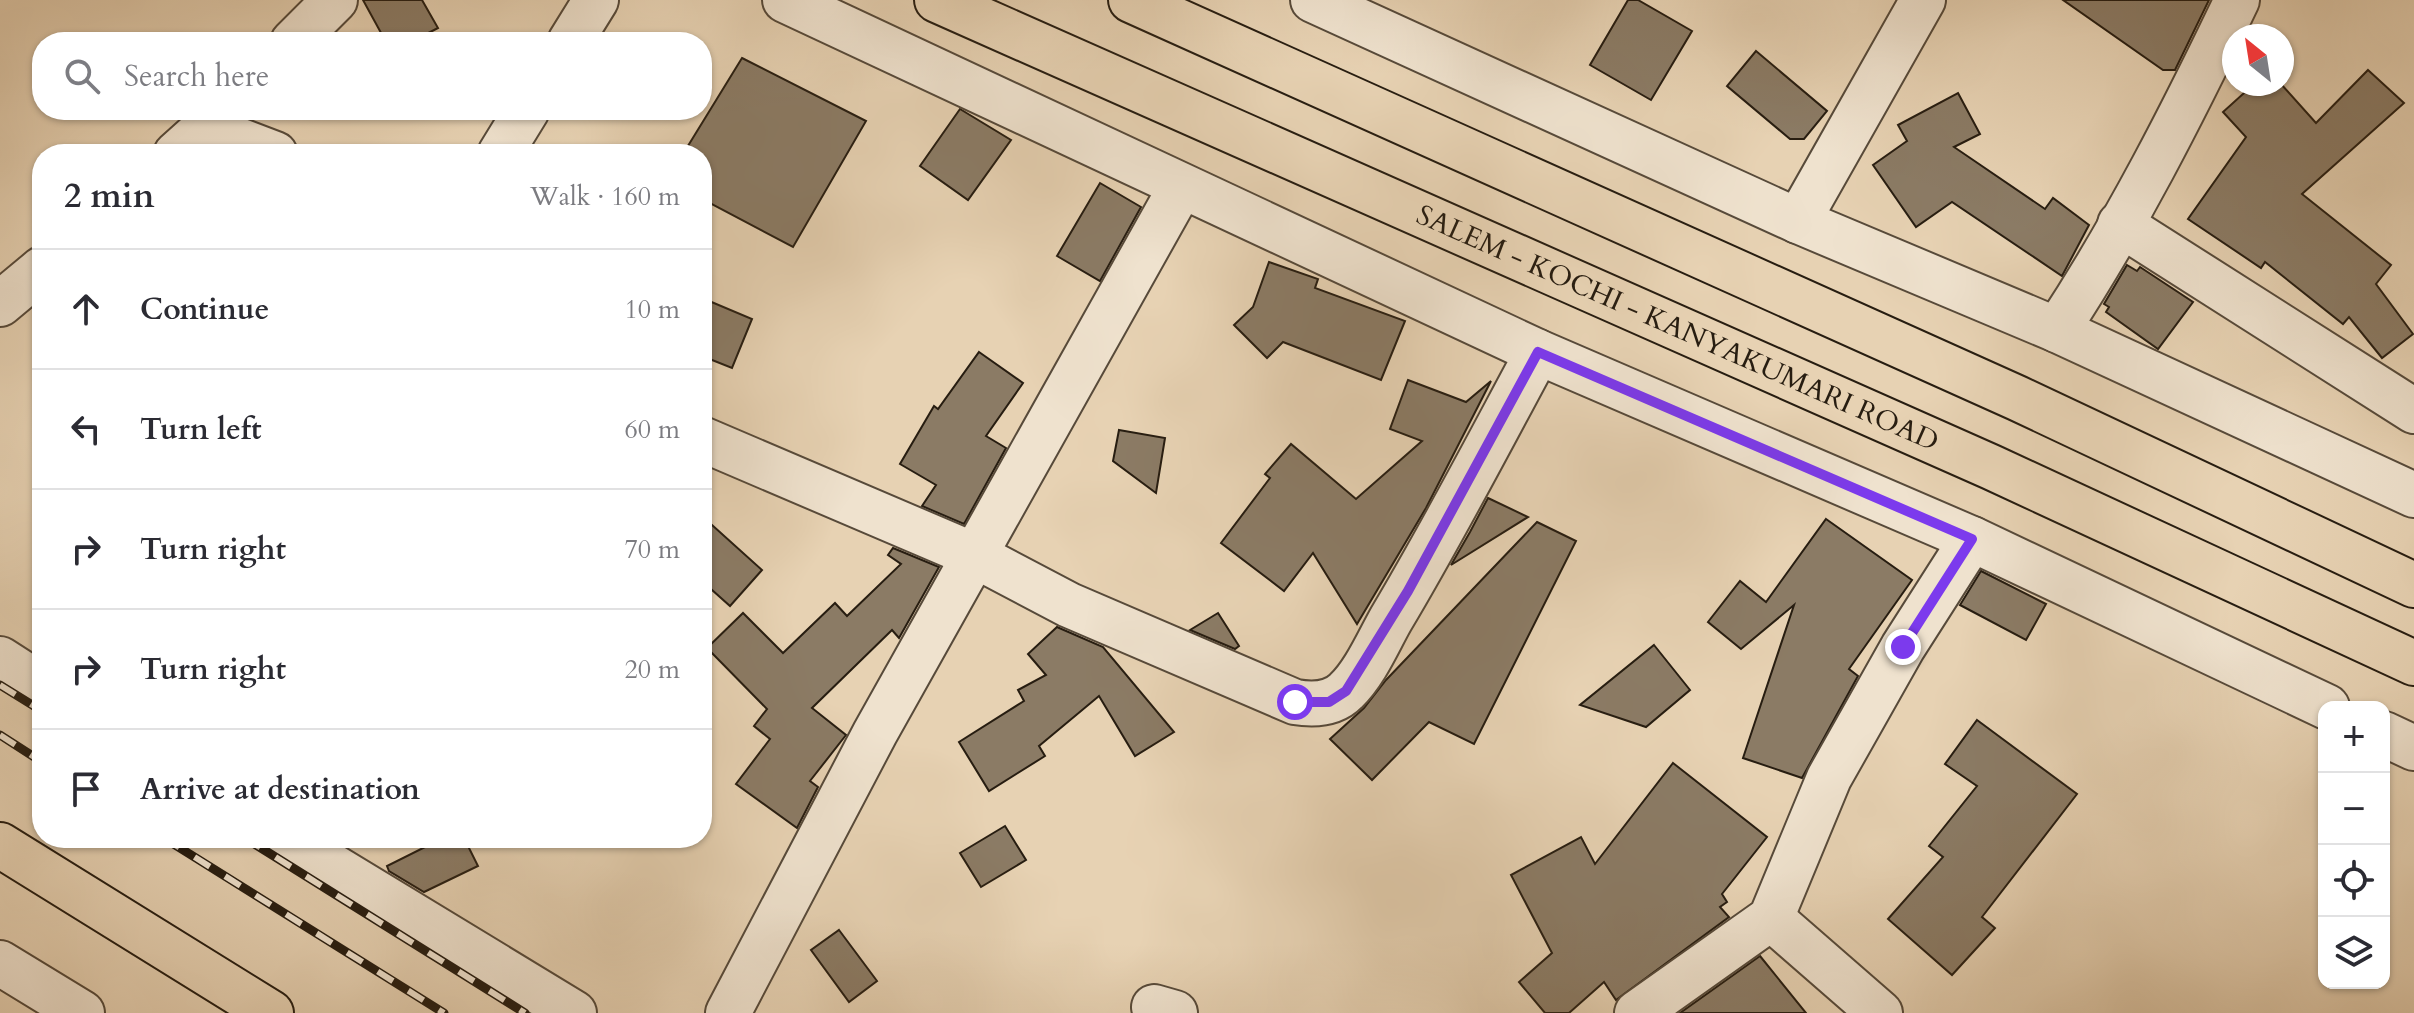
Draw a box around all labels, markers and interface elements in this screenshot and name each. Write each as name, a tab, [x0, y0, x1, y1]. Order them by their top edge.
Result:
north arrow	[2222, 24, 2294, 96]
search box	[32, 32, 712, 120]
icon: search	[60, 54, 104, 98]
text: Search here	[124, 56, 269, 97]
text: 2 min	[64, 173, 155, 219]
text: Walk · 160 m	[530, 179, 680, 214]
street label: SALEM - KOCHI - KANYAKUMARI ROAD	[1411, 196, 1945, 460]
icon: ahead	[64, 287, 108, 331]
text: Continue	[140, 289, 269, 330]
text: 10 m	[624, 292, 680, 327]
icon: left	[64, 407, 108, 451]
text: Turn left	[140, 409, 262, 450]
text: 60 m	[624, 412, 680, 447]
icon: right	[64, 527, 108, 571]
text: Turn right	[140, 529, 286, 570]
text: 70 m	[624, 532, 680, 567]
route end	[1885, 629, 1921, 665]
icon: right	[64, 647, 108, 691]
text: Turn right	[140, 649, 286, 690]
text: 20 m	[624, 652, 680, 687]
route start	[1277, 684, 1313, 720]
map controls	[2318, 701, 2390, 989]
button: +	[2318, 701, 2390, 773]
icon: arrive	[64, 767, 108, 811]
text: Arrive at destination	[140, 769, 420, 810]
button: −	[2318, 773, 2390, 845]
button: locate	[2318, 845, 2390, 917]
button: layers	[2318, 917, 2390, 989]

